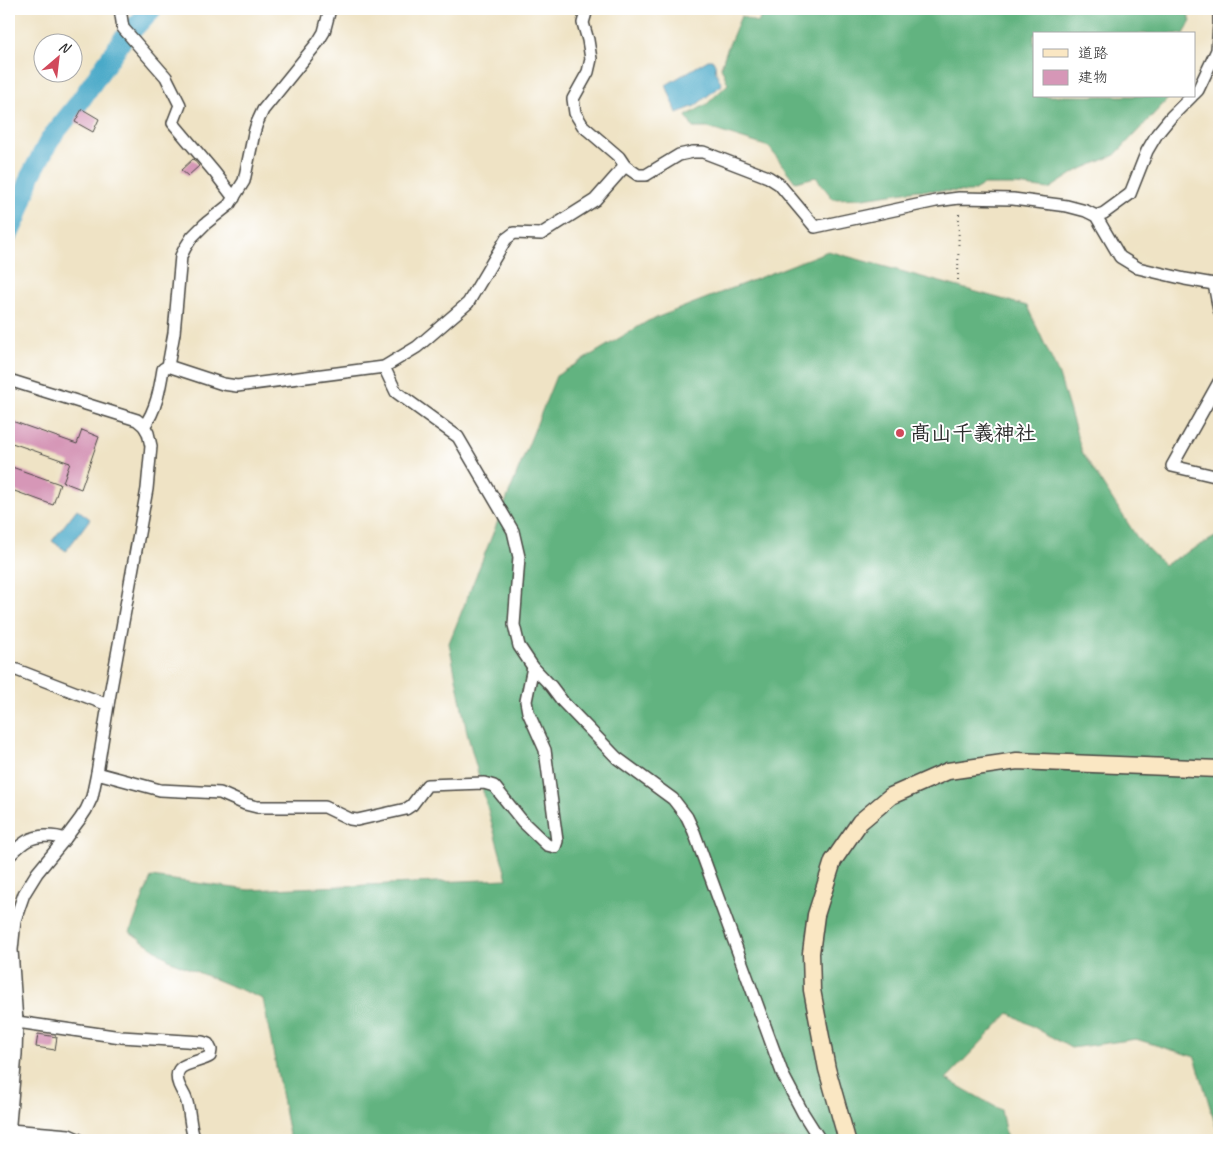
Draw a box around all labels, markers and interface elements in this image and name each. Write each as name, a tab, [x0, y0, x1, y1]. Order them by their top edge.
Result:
north arrow	[32, 32, 82, 82]
legend	[1033, 32, 1196, 98]
text: N	[56, 37, 74, 58]
text: 道路	[1078, 44, 1108, 63]
text: 建物	[1078, 68, 1108, 87]
place label: 髙山千義神社	[910, 420, 1036, 446]
marker: 髙山千義神社	[894, 427, 906, 439]

